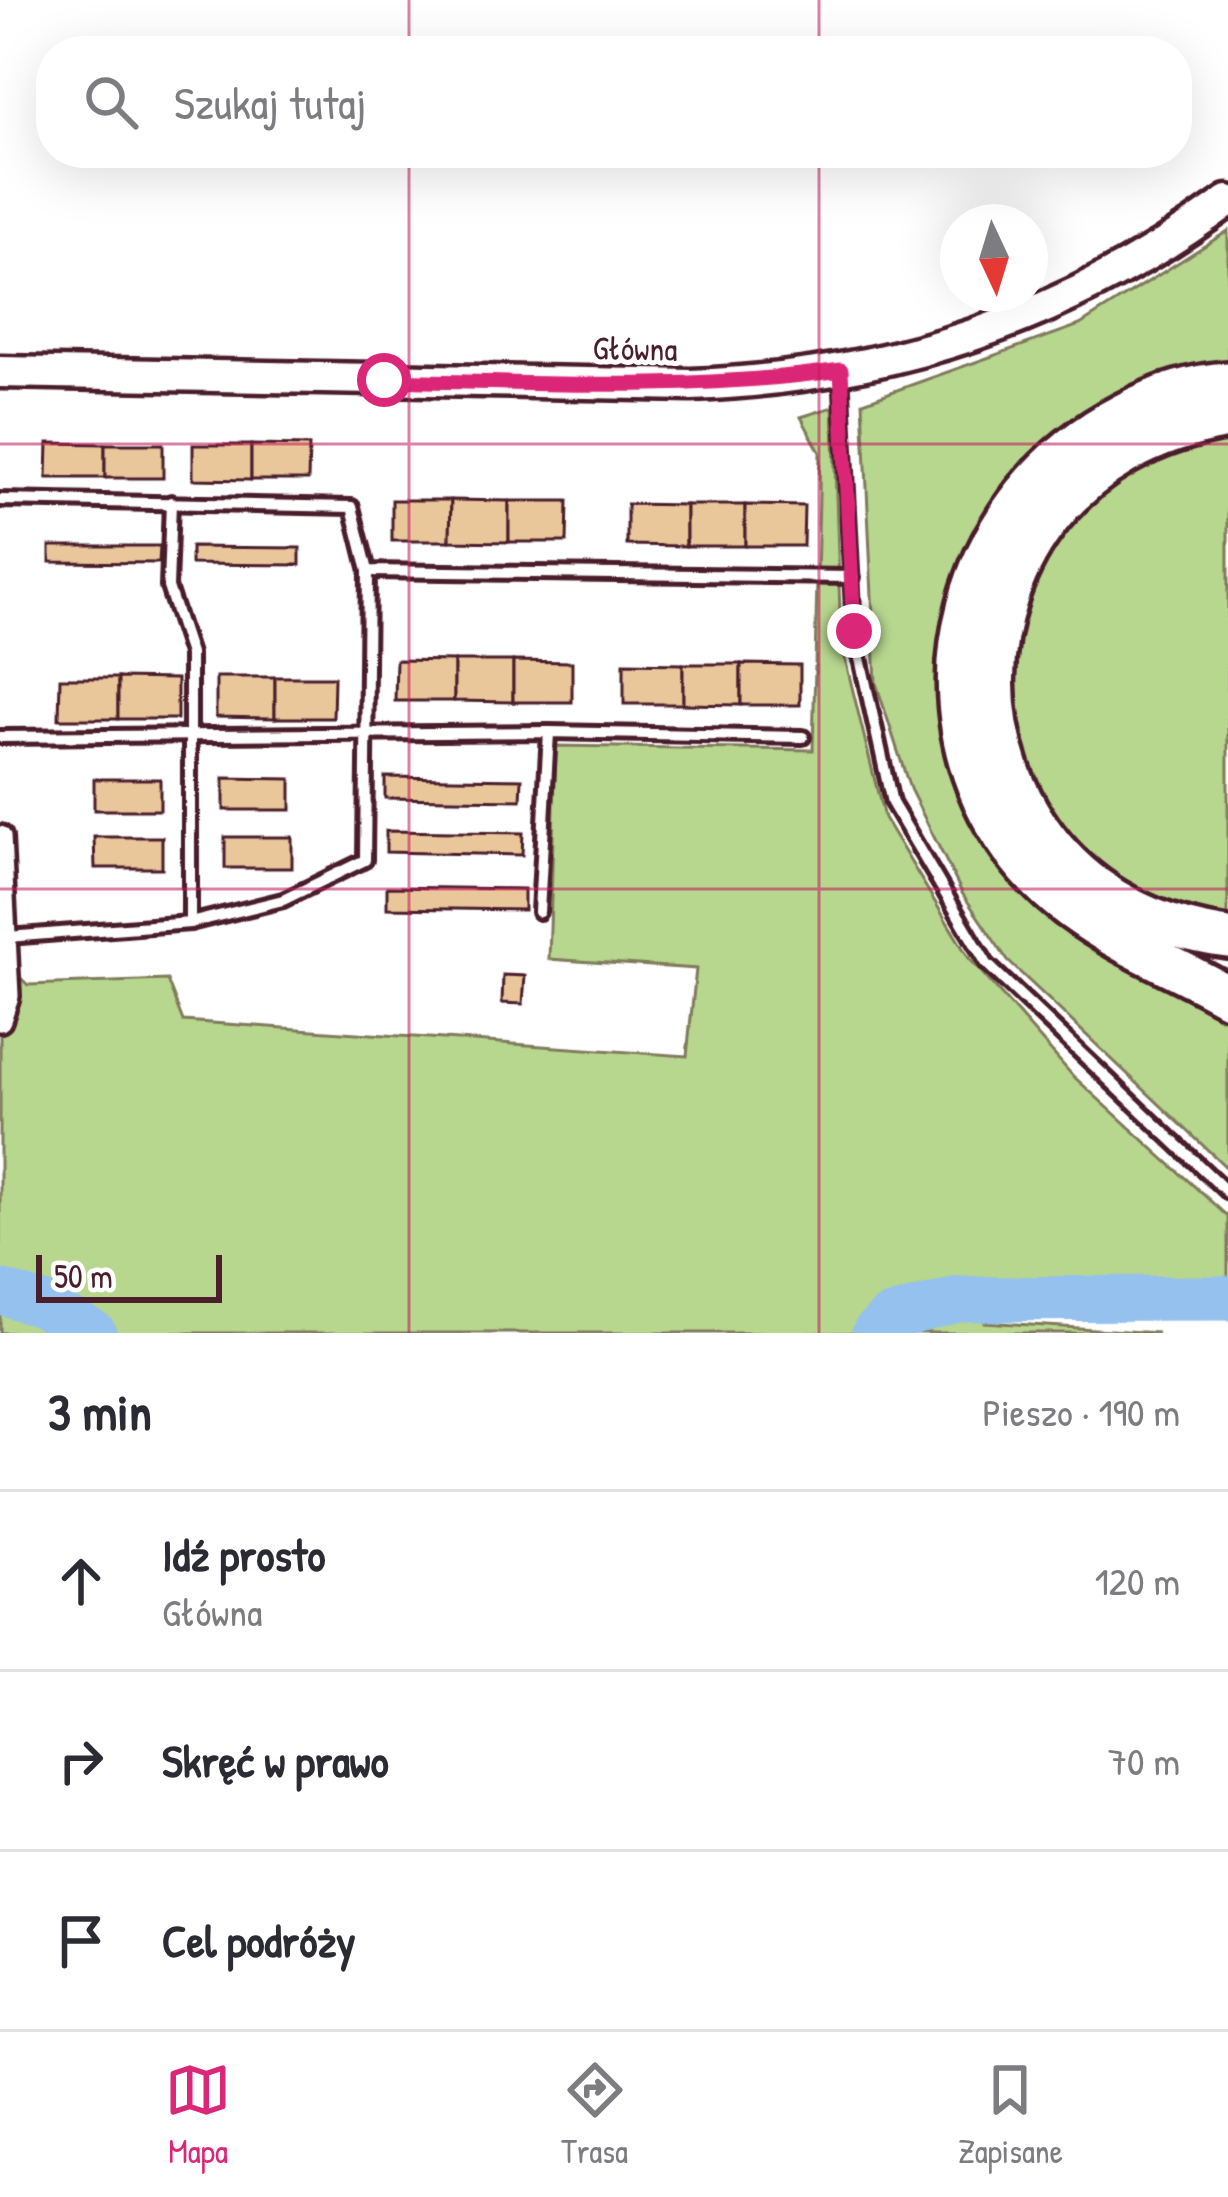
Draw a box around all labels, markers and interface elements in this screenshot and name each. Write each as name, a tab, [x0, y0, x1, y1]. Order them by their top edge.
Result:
search box	[36, 36, 1192, 168]
icon: search	[78, 69, 144, 135]
text: Szukaj tutaj	[174, 72, 366, 133]
north arrow	[940, 204, 1048, 312]
street label: Główna	[592, 325, 678, 371]
route start	[357, 353, 411, 407]
route end	[827, 604, 881, 658]
scale bar	[36, 1249, 222, 1302]
text: 50 m	[54, 1254, 113, 1298]
text: 3 min	[48, 1377, 152, 1446]
text: Pieszo · 190 m	[982, 1385, 1180, 1438]
text: Idź prosto	[162, 1524, 325, 1585]
icon: ahead	[48, 1548, 114, 1614]
text: 120 m	[1095, 1554, 1180, 1607]
text: Główna	[162, 1585, 262, 1638]
icon: right	[48, 1728, 114, 1794]
text: Skręć w prawo	[162, 1730, 389, 1791]
text: 70 m	[1108, 1734, 1180, 1787]
icon: arrive	[48, 1908, 114, 1974]
text: Cel podróży	[162, 1910, 356, 1971]
tab: Mapa	[165, 2057, 231, 2173]
tab: Trasa	[561, 2057, 628, 2173]
tab: Zapisane	[958, 2057, 1063, 2173]

